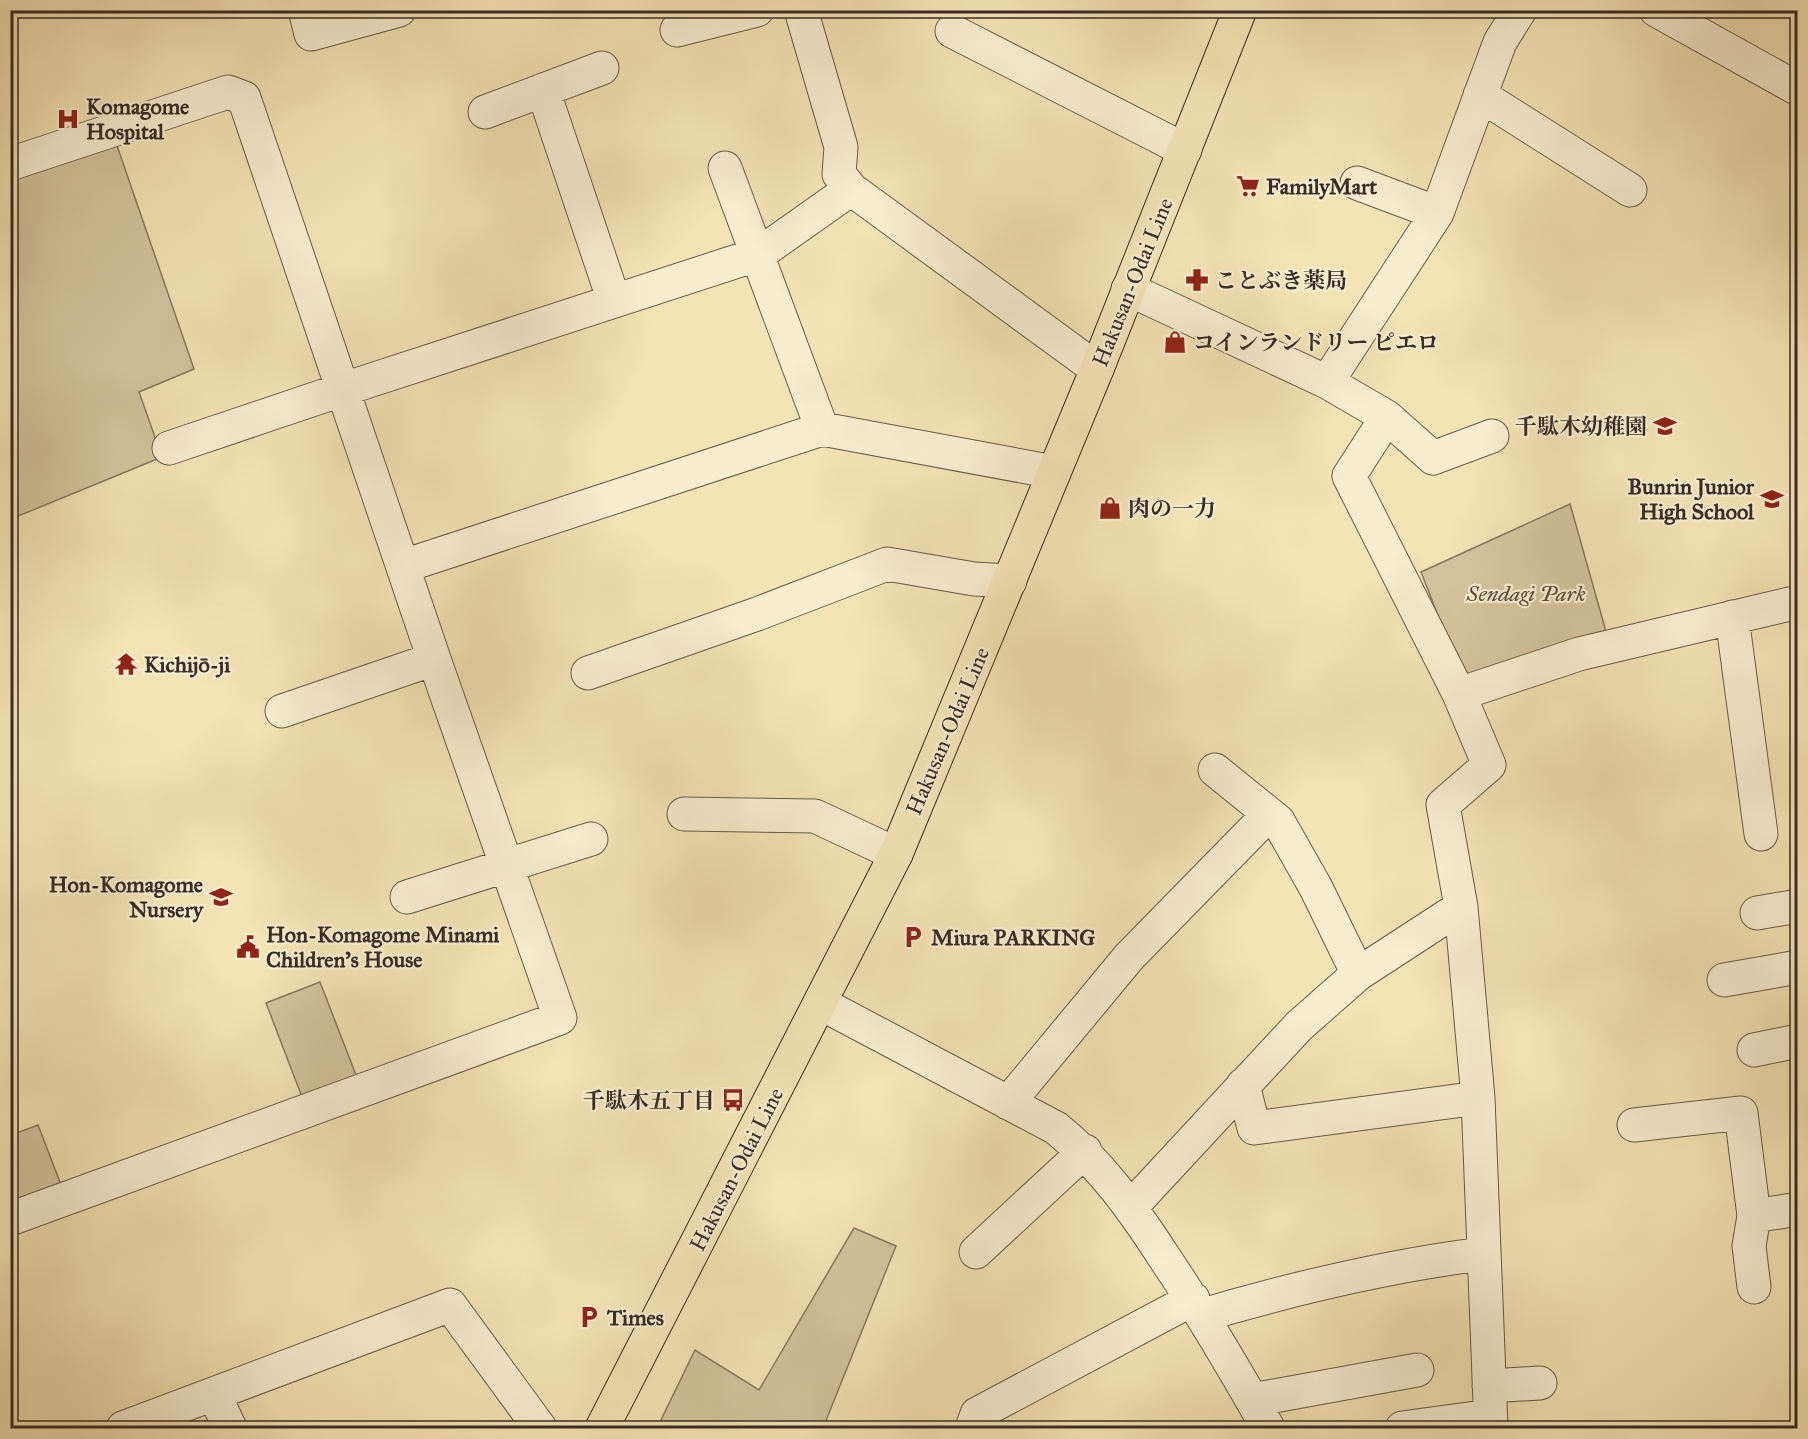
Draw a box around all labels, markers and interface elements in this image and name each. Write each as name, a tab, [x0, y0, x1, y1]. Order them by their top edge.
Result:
place label: Komagome Hospital	[86, 93, 189, 145]
hospital icon: Komagome Hospital	[55, 106, 81, 132]
supermarket icon: FamilyMart	[1235, 173, 1261, 199]
place label: FamilyMart	[1266, 173, 1377, 200]
street label: Hakusan-Odai Line	[1086, 194, 1179, 371]
pharmacy icon: ことぶき薬局	[1184, 267, 1210, 293]
place label: ことぶき薬局	[1215, 267, 1347, 294]
shop icon: コインランドリー ピエロ	[1162, 329, 1188, 355]
place label: コインランドリー ピエロ	[1193, 329, 1439, 356]
place label: 千駄木幼稚園	[1515, 413, 1647, 440]
school or university icon: 千駄木幼稚園	[1652, 413, 1678, 439]
place label: Bunrin Junior High School	[1628, 473, 1755, 525]
school or university icon: Bunrin Junior High School	[1759, 486, 1785, 512]
shop icon: 肉の一力	[1097, 495, 1123, 521]
place label: 肉の一力	[1128, 495, 1216, 522]
park label: Sendagi Park	[1466, 580, 1586, 607]
street label: Hakusan-Odai Line	[900, 643, 995, 819]
temple icon: Kichijō-ji	[113, 651, 139, 677]
place label: Kichijō-ji	[144, 651, 231, 678]
place label: Hon-Komagome Nursery	[49, 871, 205, 923]
school or university icon: Hon-Komagome Nursery	[208, 884, 234, 910]
place label: Hon-Komagome Minami Children's House	[266, 921, 500, 973]
parking icon: Miura PARKING	[900, 924, 926, 950]
place label: Miura PARKING	[931, 924, 1095, 951]
public building icon: Hon-Komagome Minami Children's House	[235, 934, 261, 960]
street label: Hakusan-Odai Line	[684, 1083, 789, 1255]
place label: 千駄木五丁目	[583, 1087, 715, 1114]
bus stop icon: 千駄木五丁目	[720, 1087, 746, 1113]
parking icon: Times	[576, 1304, 602, 1330]
place label: Times	[606, 1304, 664, 1331]

